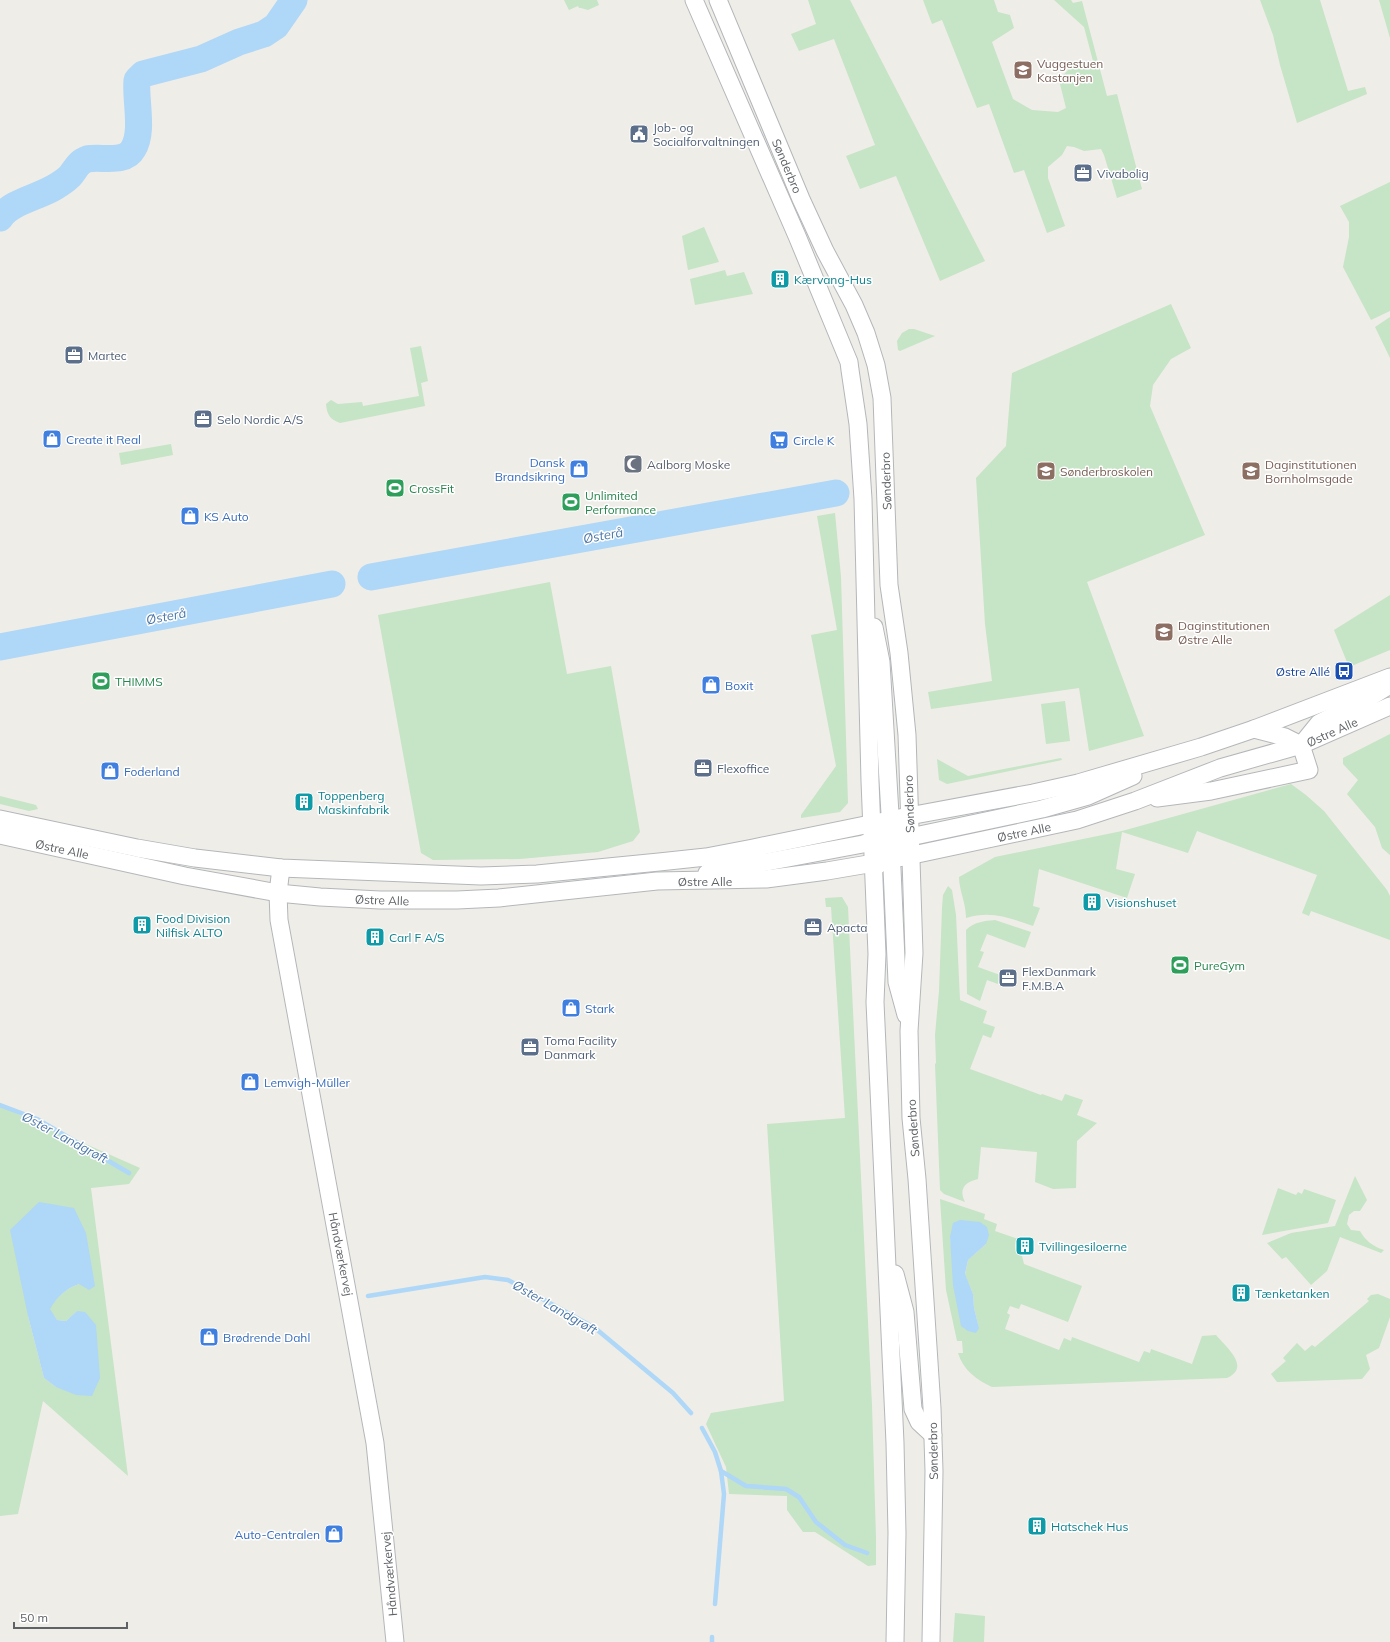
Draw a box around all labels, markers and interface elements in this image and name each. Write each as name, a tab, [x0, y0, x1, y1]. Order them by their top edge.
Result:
place label: Vuggestuen Kastanjen	[1037, 56, 1103, 85]
school or university icon: Vuggestuen Kastanjen	[1012, 59, 1034, 81]
place label: Job- og Socialforvaltningen	[653, 120, 760, 149]
public building icon: Job- og Socialforvaltningen	[628, 123, 650, 145]
street label: Sønderbro	[769, 136, 805, 196]
office icon: Vivabolig	[1072, 162, 1094, 184]
place label: Vivabolig	[1097, 166, 1149, 181]
building icon: Kærvang-Hus	[769, 268, 791, 290]
place label: Kærvang-Hus	[794, 272, 872, 287]
office icon: Martec	[63, 344, 85, 366]
place label: Martec	[88, 348, 127, 363]
office icon: Selo Nordic A/S	[192, 408, 214, 430]
place label: Selo Nordic A/S	[217, 412, 303, 427]
shop icon: Create it Real	[41, 428, 63, 450]
supermarket icon: Circle K	[768, 429, 790, 451]
place label: Create it Real	[66, 432, 141, 447]
place label: Circle K	[793, 433, 835, 448]
street label: Sønderbro	[877, 452, 895, 510]
mosque icon: Aalborg Moske	[622, 453, 644, 475]
place label: Dansk Brandsikring	[495, 455, 566, 484]
place label: Aalborg Moske	[647, 457, 730, 472]
place label: Daginstitutionen Bornholmsgade	[1265, 457, 1357, 486]
shop icon: Dansk Brandsikring	[568, 458, 590, 480]
school or university icon: Sønderbroskolen	[1035, 460, 1057, 482]
school or university icon: Daginstitutionen Bornholmsgade	[1240, 460, 1262, 482]
place label: Sønderbroskolen	[1060, 464, 1153, 479]
sports icon: CrossFit	[384, 477, 406, 499]
place label: CrossFit	[409, 481, 454, 496]
place label: Unlimited Performance	[585, 488, 656, 517]
sports icon: Unlimited Performance	[560, 491, 582, 513]
shop icon: KS Auto	[179, 505, 201, 527]
place label: KS Auto	[204, 509, 249, 524]
water label: Østerå	[582, 524, 625, 546]
water label: Østerå	[145, 604, 188, 628]
place label: Daginstitutionen Østre Alle	[1178, 618, 1270, 647]
school or university icon: Daginstitutionen Østre Alle	[1153, 621, 1175, 643]
bus stop icon: Østre Allé	[1333, 660, 1355, 682]
place label: Østre Allé	[1276, 664, 1330, 679]
sports icon: THIMMS	[90, 670, 112, 692]
place label: THIMMS	[115, 674, 163, 689]
shop icon: Boxit	[700, 674, 722, 696]
place label: Boxit	[725, 678, 753, 693]
street label: Østre Alle	[1304, 714, 1360, 750]
office icon: Flexoffice	[692, 757, 714, 779]
shop icon: Foderland	[99, 760, 121, 782]
place label: Flexoffice	[717, 761, 769, 776]
place label: Foderland	[124, 764, 180, 779]
street label: Sønderbro	[900, 775, 918, 833]
place label: Toppenberg Maskinfabrik	[318, 788, 390, 817]
building icon: Toppenberg Maskinfabrik	[293, 791, 315, 813]
street label: Østre Alle	[996, 819, 1052, 845]
street label: Østre Alle	[34, 836, 90, 862]
street label: Østre Alle	[678, 874, 732, 889]
building icon: Visionshuset	[1081, 891, 1103, 913]
street label: Østre Alle	[355, 892, 409, 908]
place label: Visionshuset	[1106, 895, 1177, 910]
place label: Food Division Nilfisk ALTO	[156, 911, 230, 940]
building icon: Food Division Nilfisk ALTO	[131, 914, 153, 936]
office icon: Apacta	[802, 916, 824, 938]
place label: Apacta	[827, 920, 868, 935]
building icon: Carl F A/S	[364, 926, 386, 948]
place label: Carl F A/S	[389, 930, 445, 945]
sports icon: PureGym	[1169, 954, 1191, 976]
place label: PureGym	[1194, 958, 1245, 973]
place label: FlexDanmark F.M.B.A	[1022, 964, 1097, 993]
office icon: FlexDanmark F.M.B.A	[997, 967, 1019, 989]
shop icon: Stark	[560, 997, 582, 1019]
place label: Stark	[585, 1001, 615, 1016]
place label: Toma Facility Danmark	[544, 1033, 618, 1062]
office icon: Toma Facility Danmark	[519, 1036, 541, 1058]
shop icon: Lemvigh-Müller	[239, 1071, 261, 1093]
place label: Lemvigh-Müller	[264, 1075, 351, 1090]
street label: Sønderbro	[903, 1099, 922, 1157]
water label: Øster Landgrøft	[19, 1108, 111, 1167]
street label: Håndværkervej	[326, 1211, 356, 1297]
building icon: Tvillingesiloerne	[1014, 1235, 1036, 1257]
place label: Tvillingesiloerne	[1039, 1239, 1127, 1254]
water label: Øster Landgrøft	[510, 1276, 600, 1338]
building icon: Tænketanken	[1230, 1282, 1252, 1304]
place label: Tænketanken	[1255, 1286, 1330, 1301]
shop icon: Brødrende Dahl	[198, 1326, 220, 1348]
place label: Brødrende Dahl	[223, 1330, 310, 1345]
street label: Sønderbro	[925, 1422, 941, 1480]
building icon: Hatschek Hus	[1026, 1515, 1048, 1537]
place label: Hatschek Hus	[1051, 1519, 1128, 1534]
shop icon: Auto-Centralen	[323, 1523, 345, 1545]
place label: Auto-Centralen	[234, 1527, 320, 1542]
street label: Håndværkervej	[378, 1531, 400, 1617]
scale bar	[14, 1604, 127, 1630]
text: 50 m	[20, 1610, 48, 1625]

